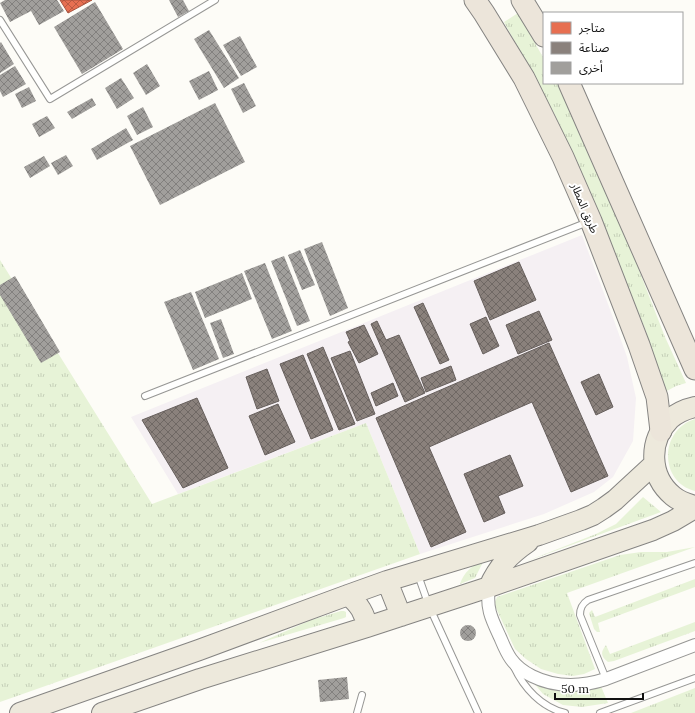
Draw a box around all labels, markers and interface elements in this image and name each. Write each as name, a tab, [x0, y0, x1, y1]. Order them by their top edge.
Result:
legend	[543, 12, 683, 84]
text: متاجر	[578, 20, 605, 35]
text: صناعة	[579, 40, 609, 55]
text: أخرى	[579, 60, 603, 75]
street label: طريق المطار	[568, 180, 602, 235]
scale bar	[555, 675, 643, 701]
text: 50 m	[561, 681, 589, 696]

